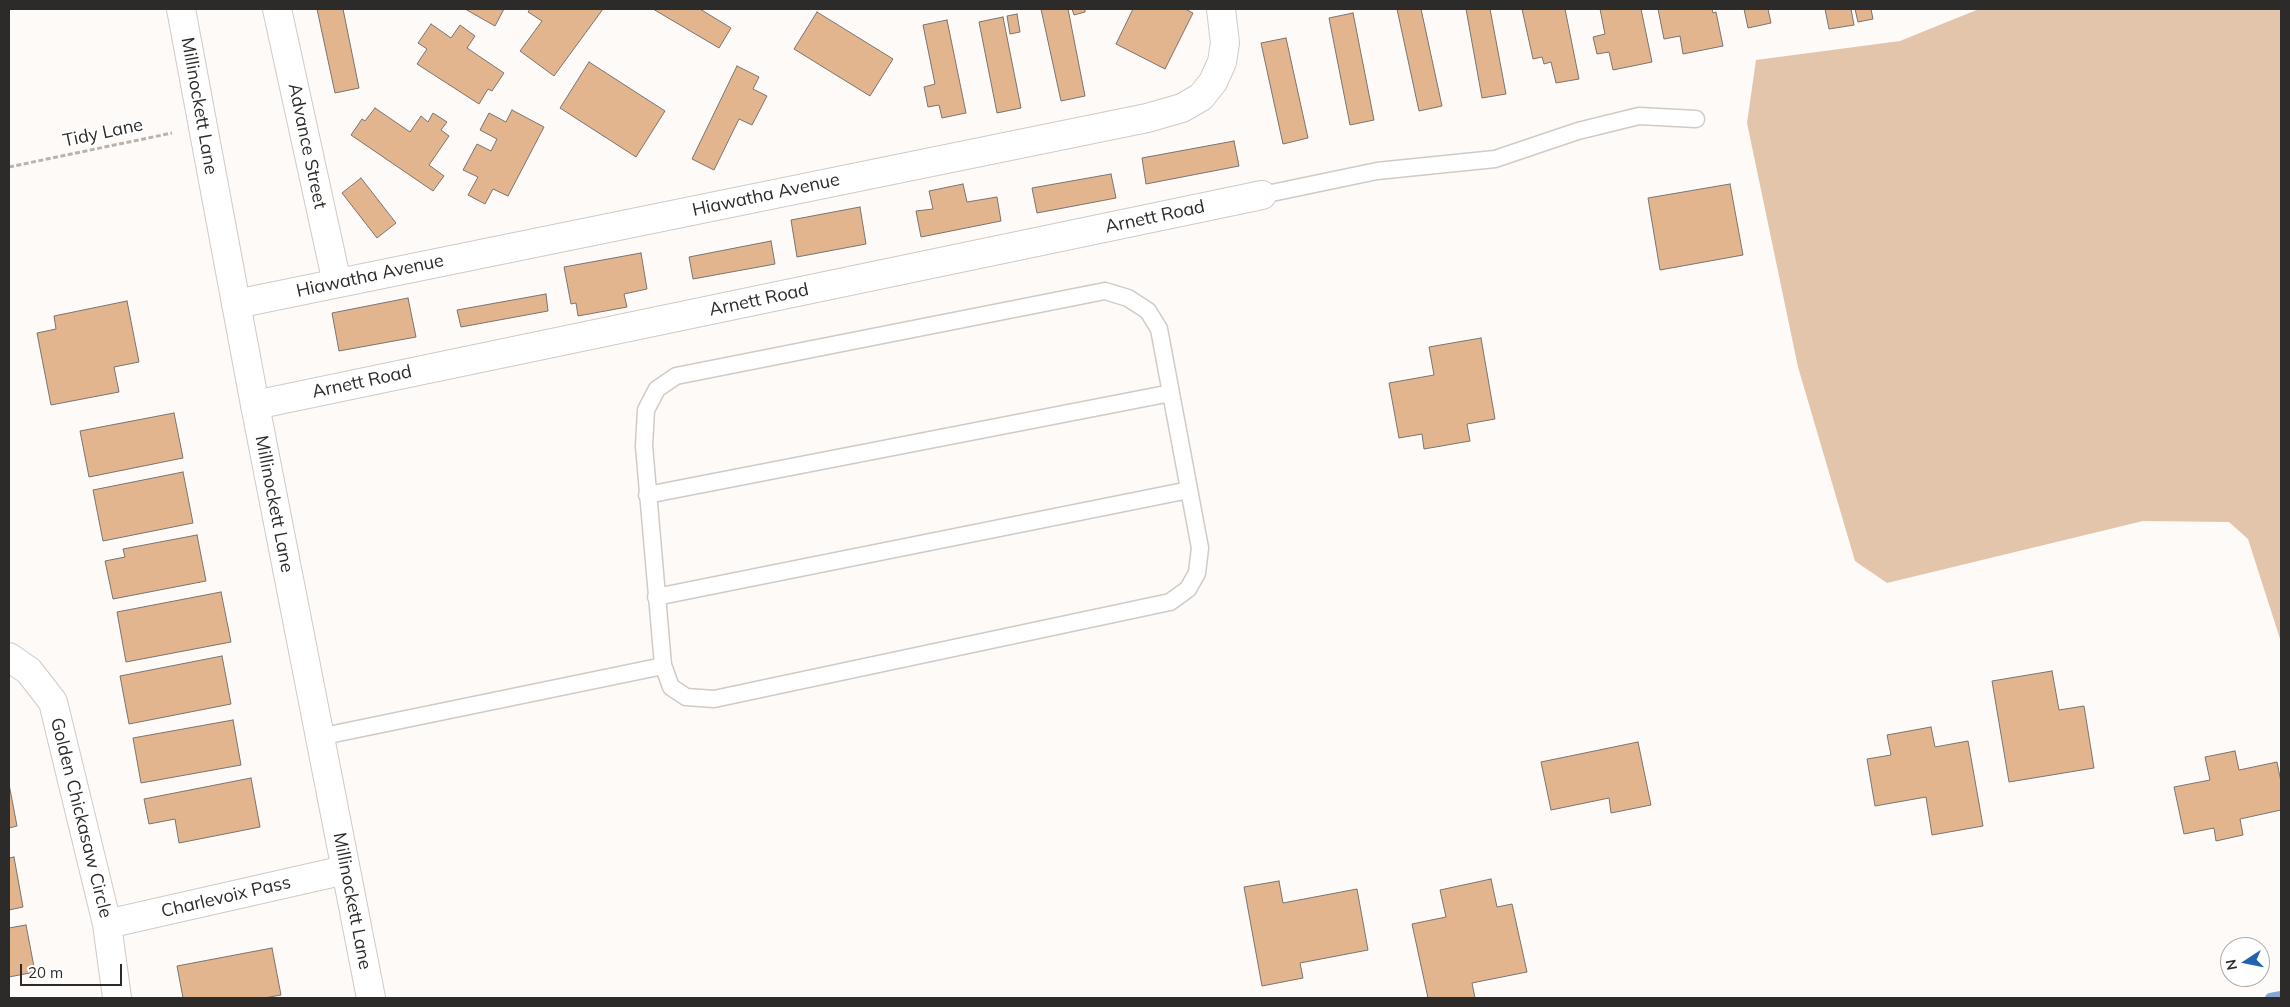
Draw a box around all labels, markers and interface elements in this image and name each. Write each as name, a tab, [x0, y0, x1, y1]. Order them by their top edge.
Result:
street label: Millinockett Lane	[176, 36, 222, 176]
street label: Advance Street	[283, 81, 331, 211]
street label: Tidy Lane	[61, 114, 145, 152]
street label: Hiawatha Avenue	[690, 169, 842, 221]
street label: Arnett Road	[1103, 196, 1207, 238]
street label: Hiawatha Avenue	[294, 250, 446, 302]
street label: Arnett Road	[707, 279, 811, 321]
street label: Arnett Road	[310, 361, 414, 403]
street label: Millinockett Lane	[250, 434, 298, 574]
street label: Golden Chickasaw Circle	[46, 716, 116, 920]
street label: Millinockett Lane	[328, 831, 376, 971]
street label: Charlevoix Pass	[159, 872, 293, 922]
north arrow	[2220, 937, 2270, 987]
scale bar	[22, 954, 125, 986]
text: N	[2221, 958, 2241, 972]
text: 20 m	[28, 963, 63, 982]

